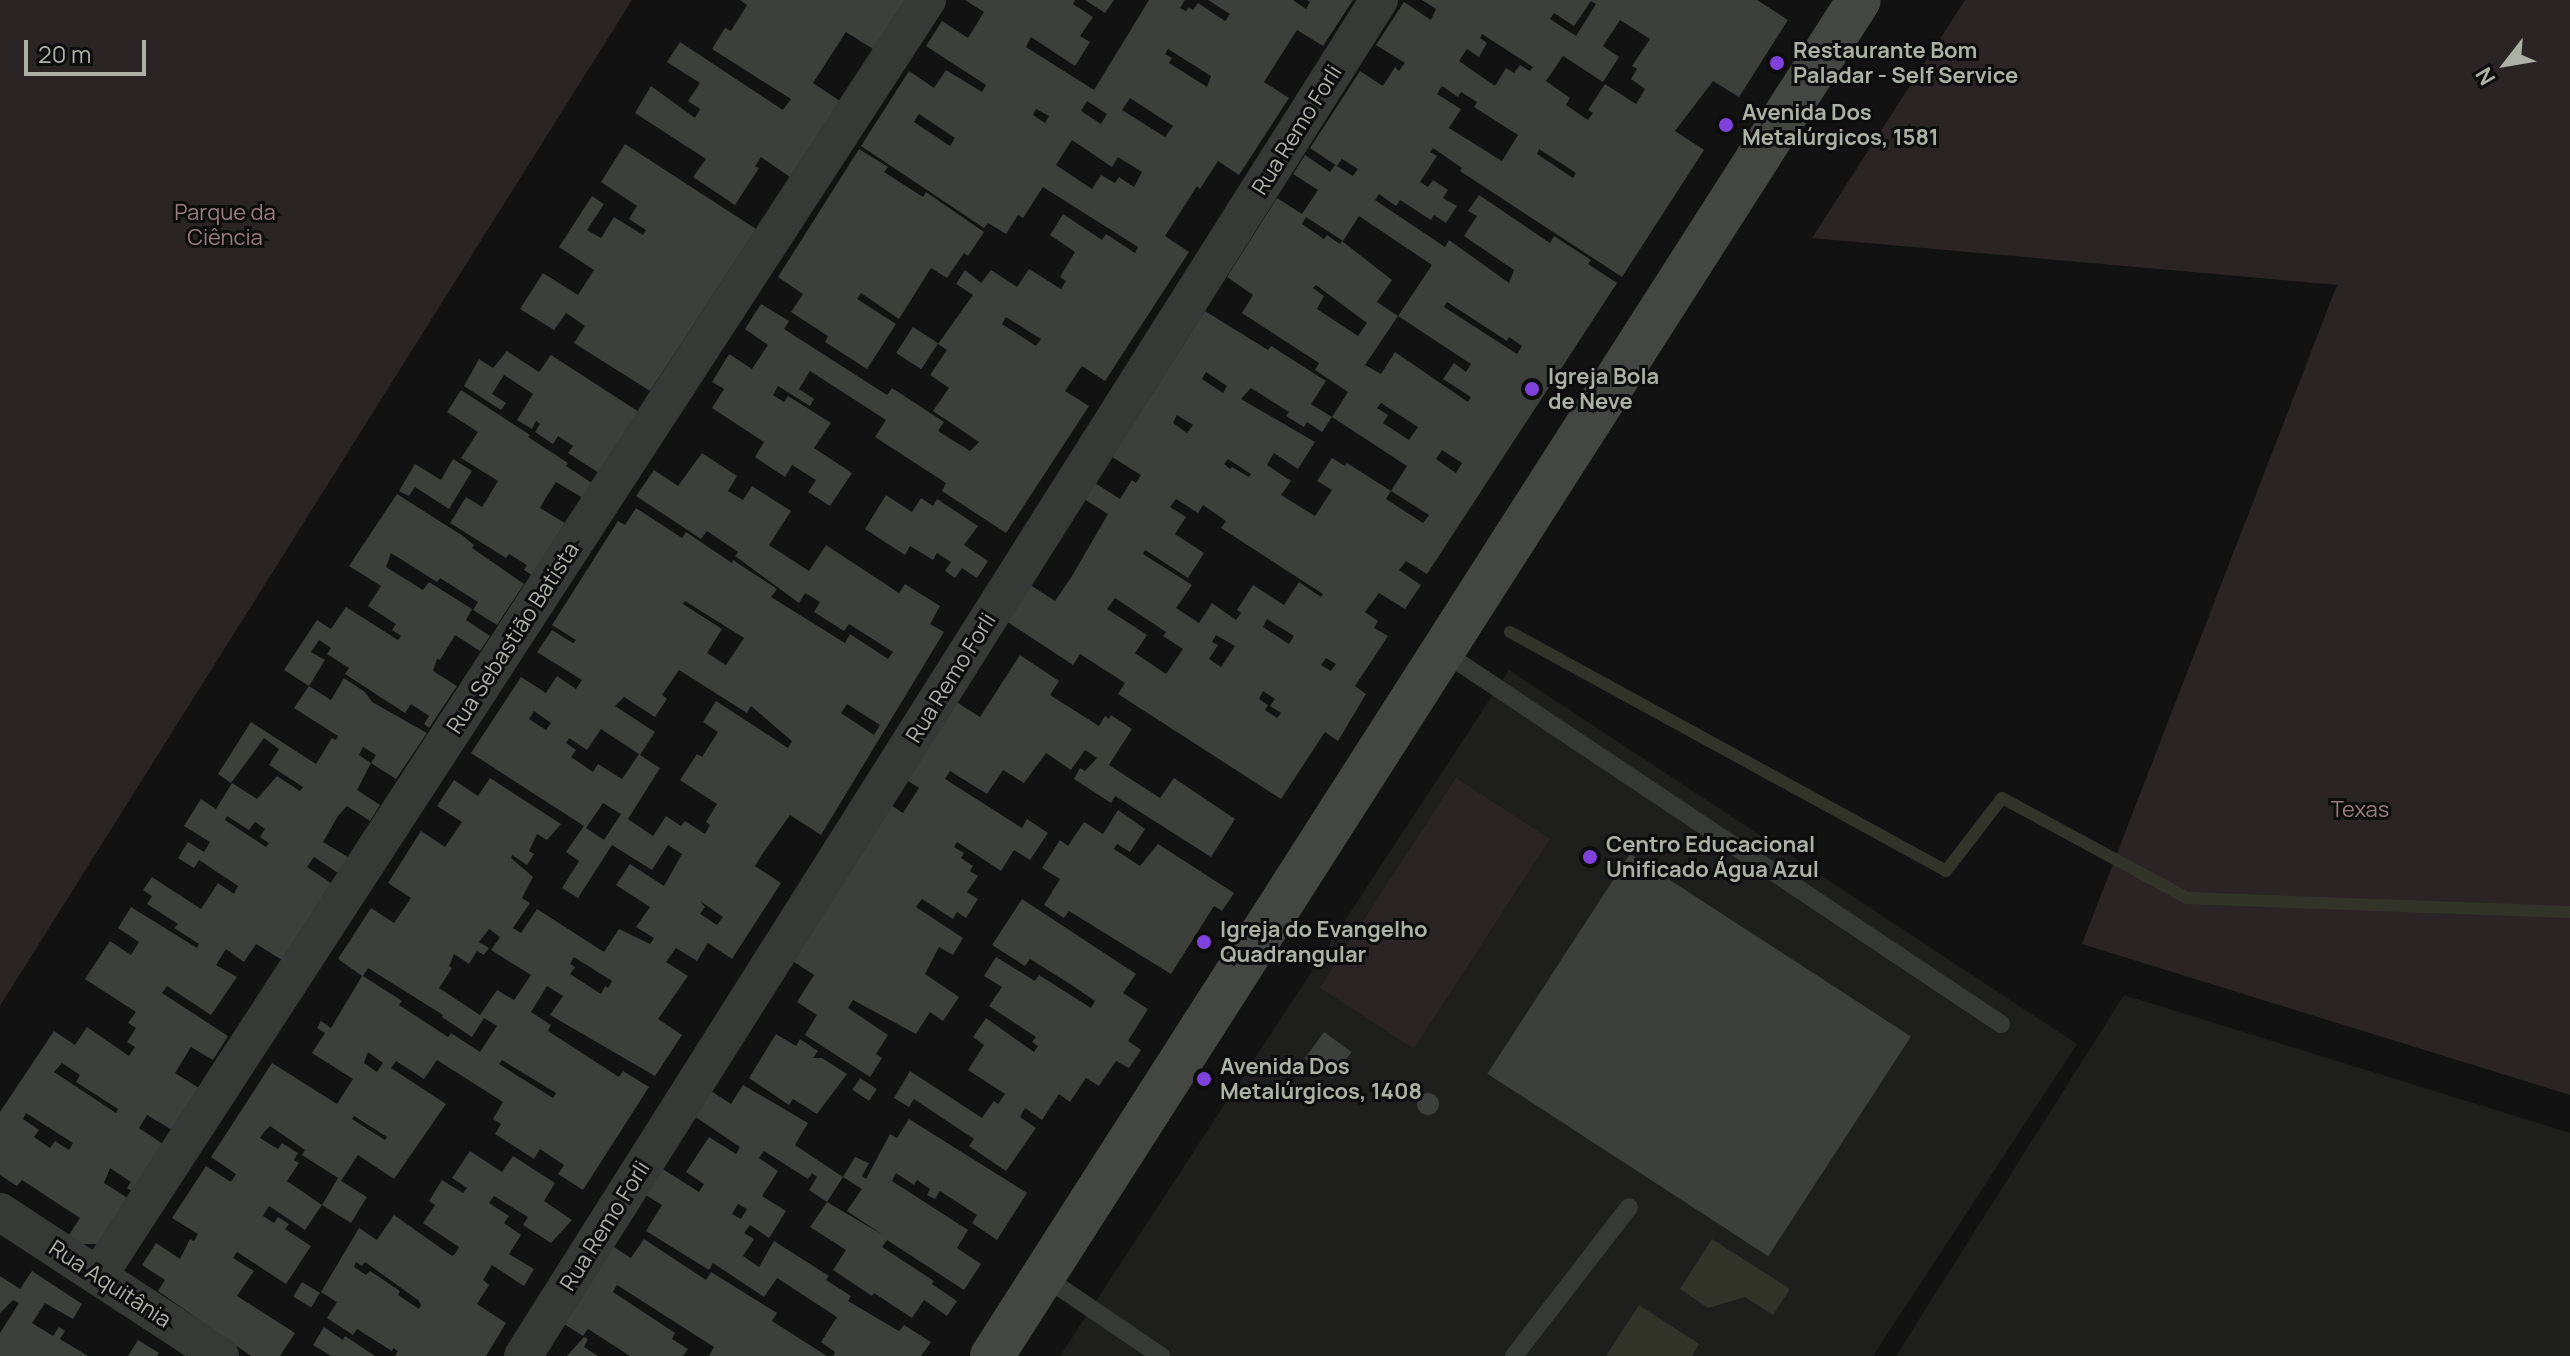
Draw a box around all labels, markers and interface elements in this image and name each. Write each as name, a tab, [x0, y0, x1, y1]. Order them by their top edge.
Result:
scale bar	[28, 24, 150, 74]
north arrow	[2466, 24, 2546, 104]
text: 20 m	[38, 37, 91, 70]
place label: Restaurante Bom Paladar - Self Service	[1793, 37, 2018, 88]
marker: Restaurante Bom Paladar - Self Service	[1768, 54, 1786, 72]
street label: Rua Remo Forli	[1247, 60, 1347, 200]
text: N	[2469, 62, 2502, 91]
place label: Avenida Dos Metalúrgicos, 1581	[1742, 99, 1939, 150]
marker: Avenida Dos Metalúrgicos, 1581	[1717, 116, 1735, 134]
park label: Parque da Ciência	[174, 199, 276, 250]
place label: Igreja Bola de Neve	[1548, 363, 1659, 414]
marker: Igreja Bola de Neve	[1523, 380, 1541, 398]
street label: Rua Sebastião Batista	[441, 537, 585, 739]
street label: Rua Remo Forli	[901, 608, 1001, 748]
park label: Texas	[2331, 797, 2389, 823]
place label: Centro Educacional Unificado Água Azul	[1606, 831, 1819, 882]
marker: Centro Educacional Unificado Água Azul	[1581, 848, 1599, 866]
place label: Igreja do Evangelho Quadrangular	[1220, 916, 1428, 968]
marker: Igreja do Evangelho Quadrangular	[1195, 933, 1213, 951]
place label: Avenida Dos Metalúrgicos, 1408	[1220, 1053, 1422, 1104]
marker: Avenida Dos Metalúrgicos, 1408	[1195, 1070, 1213, 1088]
street label: Rua Remo Forli	[555, 1156, 655, 1296]
street label: Rua Aquitânia	[44, 1235, 176, 1333]

